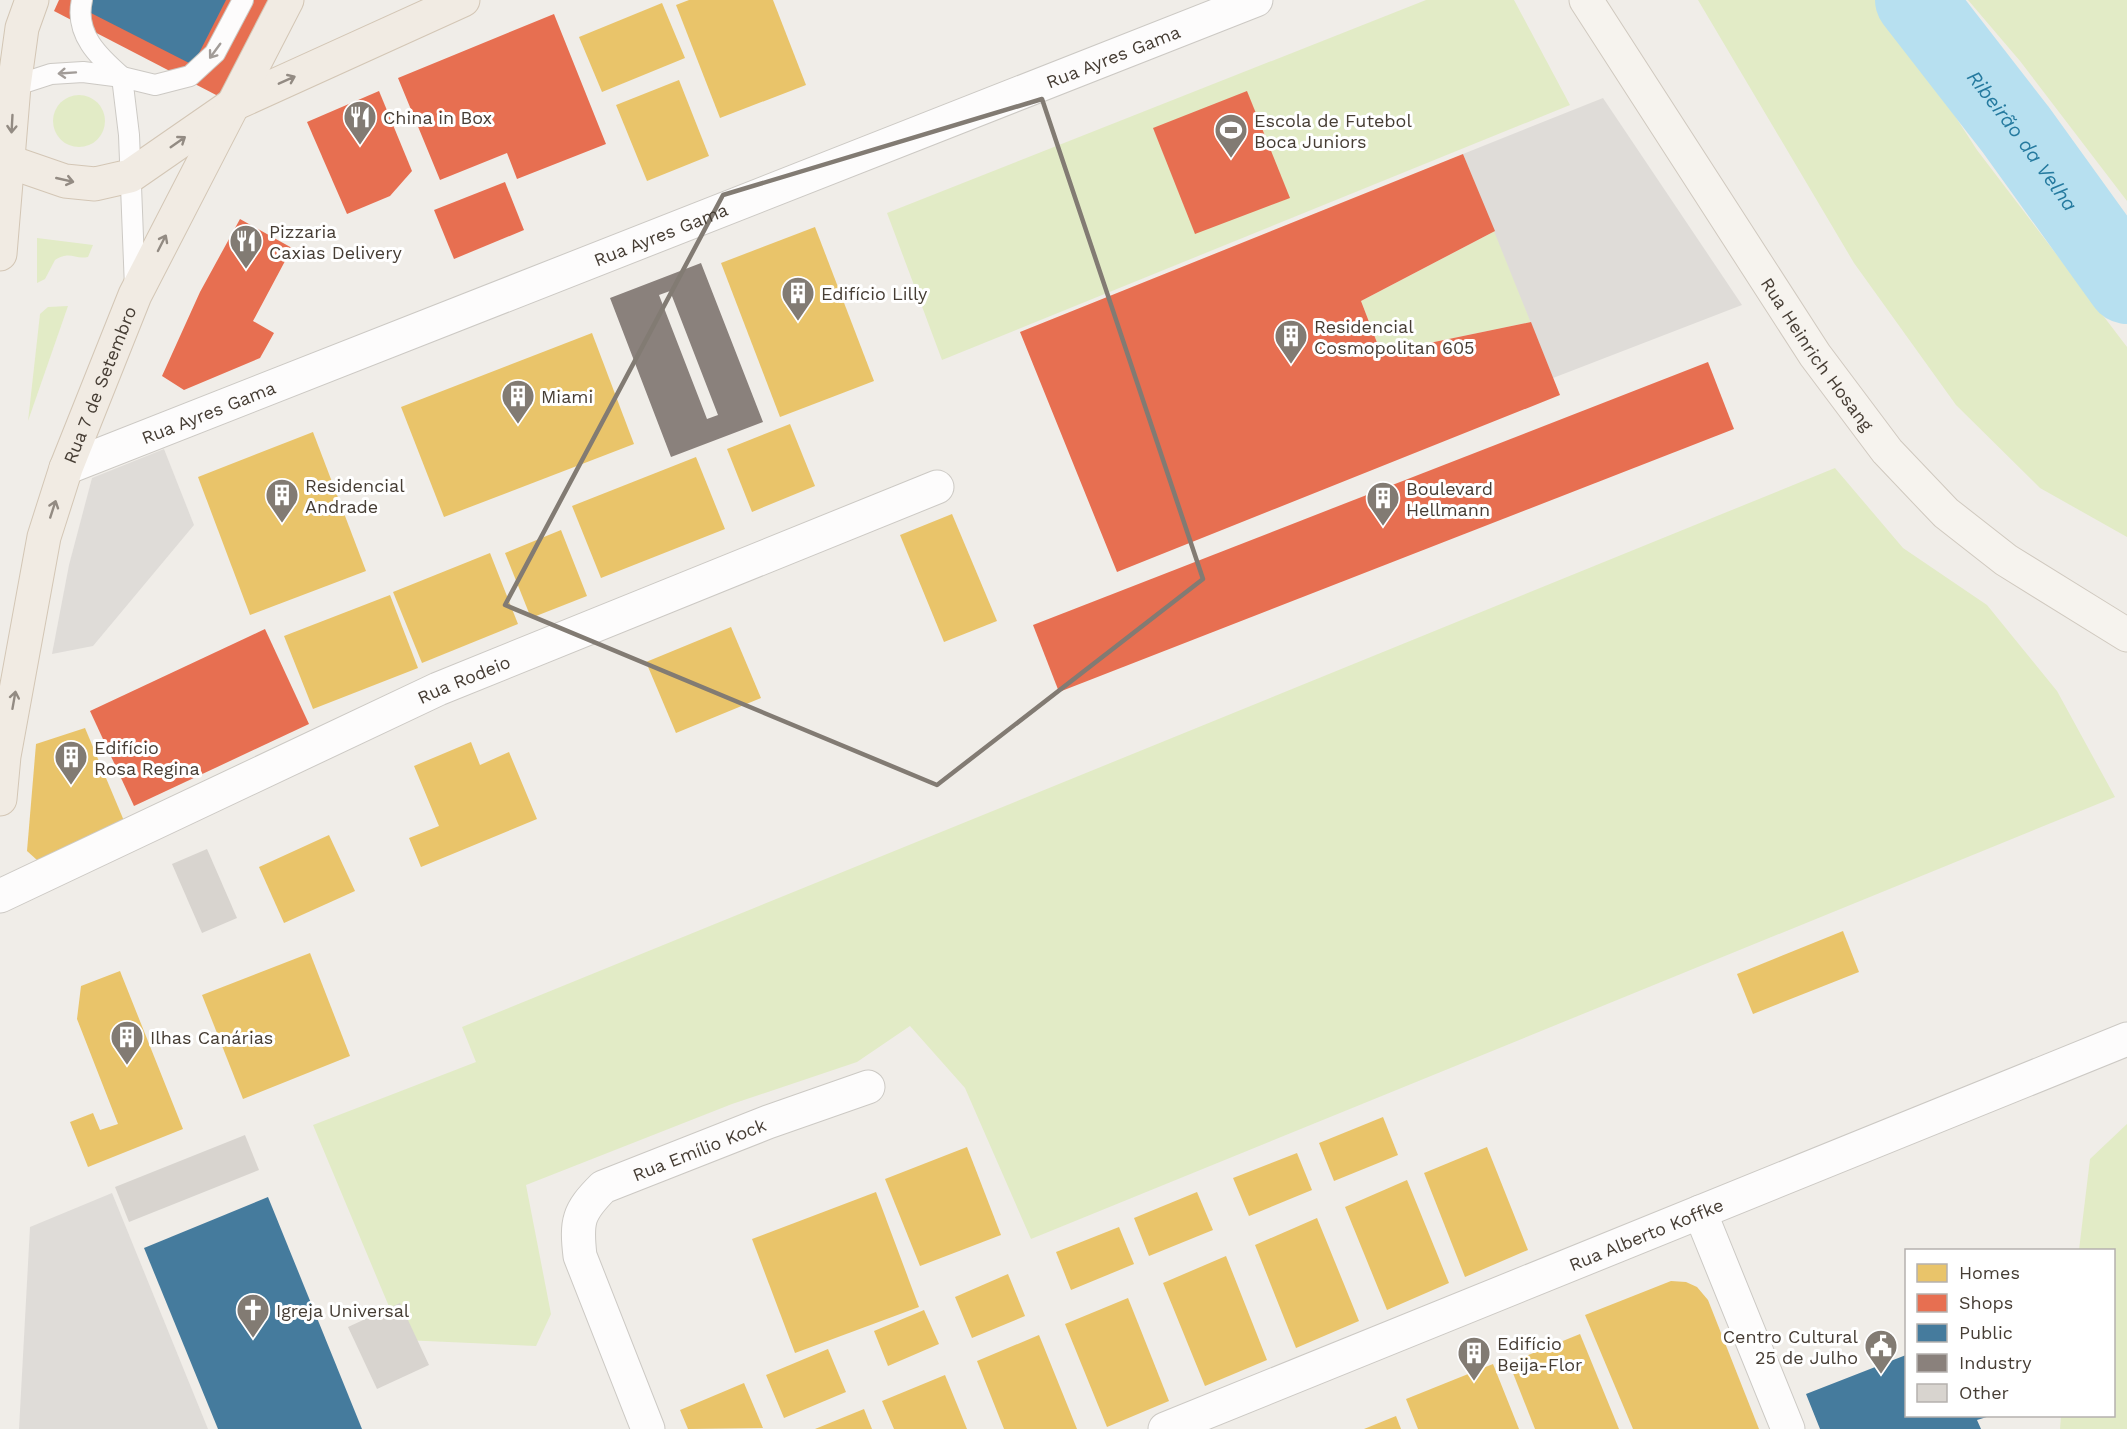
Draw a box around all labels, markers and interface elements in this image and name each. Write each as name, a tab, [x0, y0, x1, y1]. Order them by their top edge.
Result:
street label: Rua Ayres Gama	[1043, 20, 1183, 92]
one-way arrow	[208, 43, 221, 59]
water label: Ribeirão da Velha	[1962, 66, 2082, 216]
one-way arrow	[57, 68, 77, 79]
one-way arrow	[278, 73, 296, 85]
restaurant icon: China in Box	[342, 99, 378, 146]
place label: China in Box	[383, 107, 492, 128]
place label: Escola de Futebol Boca Juniors	[1254, 110, 1412, 152]
sports icon: Escola de Futebol Boca Juniors	[1213, 112, 1249, 159]
one-way arrow	[6, 113, 17, 133]
one-way arrow	[170, 136, 186, 148]
one-way arrow	[55, 174, 74, 186]
street label: Rua Ayres Gama	[591, 198, 731, 270]
place label: Pizzaria Caxias Delivery	[269, 221, 402, 263]
restaurant icon: Pizzaria Caxias Delivery	[228, 223, 264, 270]
one-way arrow	[156, 235, 168, 252]
street label: Rua Heinrich Hosang	[1757, 273, 1879, 435]
building icon: Edifício Lilly	[780, 275, 816, 322]
place label: Edifício Lilly	[821, 283, 928, 304]
street label: Rua 7 de Setembro	[58, 303, 140, 466]
place label: Residencial Cosmopolitan 605	[1314, 316, 1475, 358]
building icon: Residencial Cosmopolitan 605	[1273, 318, 1309, 365]
street label: Rua Ayres Gama	[138, 376, 278, 448]
building icon: Miami	[500, 378, 536, 425]
place label: Miami	[541, 386, 593, 407]
place label: Residencial Andrade	[305, 475, 405, 517]
building icon: Residencial Andrade	[264, 477, 300, 524]
place label: Boulevard Hellmann	[1406, 478, 1493, 520]
building icon: Boulevard Hellmann	[1365, 480, 1401, 527]
one-way arrow	[48, 500, 59, 519]
street label: Rua Rodeio	[414, 650, 513, 708]
one-way arrow	[9, 690, 20, 710]
place label: Edifício Rosa Regina	[94, 737, 200, 779]
building icon: Edifício Rosa Regina	[53, 739, 89, 786]
building icon: Ilhas Canárias	[109, 1019, 145, 1066]
place label: Ilhas Canárias	[150, 1027, 273, 1048]
street label: Rua Emílio Kock	[629, 1113, 769, 1185]
street label: Rua Alberto Koffke	[1566, 1193, 1726, 1275]
legend	[1905, 1249, 2115, 1417]
text: Homes	[1959, 1262, 2020, 1283]
church icon: Igreja Universal	[235, 1292, 271, 1339]
text: Shops	[1959, 1292, 2013, 1313]
place label: Igreja Universal	[276, 1300, 410, 1321]
text: Public	[1959, 1322, 2013, 1343]
place label: Centro Cultural 25 de Julho	[1723, 1326, 1858, 1368]
public building icon: Centro Cultural 25 de Julho	[1863, 1328, 1899, 1375]
place label: Edifício Beija-Flor	[1497, 1333, 1582, 1375]
building icon: Edifício Beija-Flor	[1456, 1335, 1492, 1382]
text: Industry	[1959, 1352, 2032, 1373]
text: Other	[1959, 1382, 2009, 1403]

